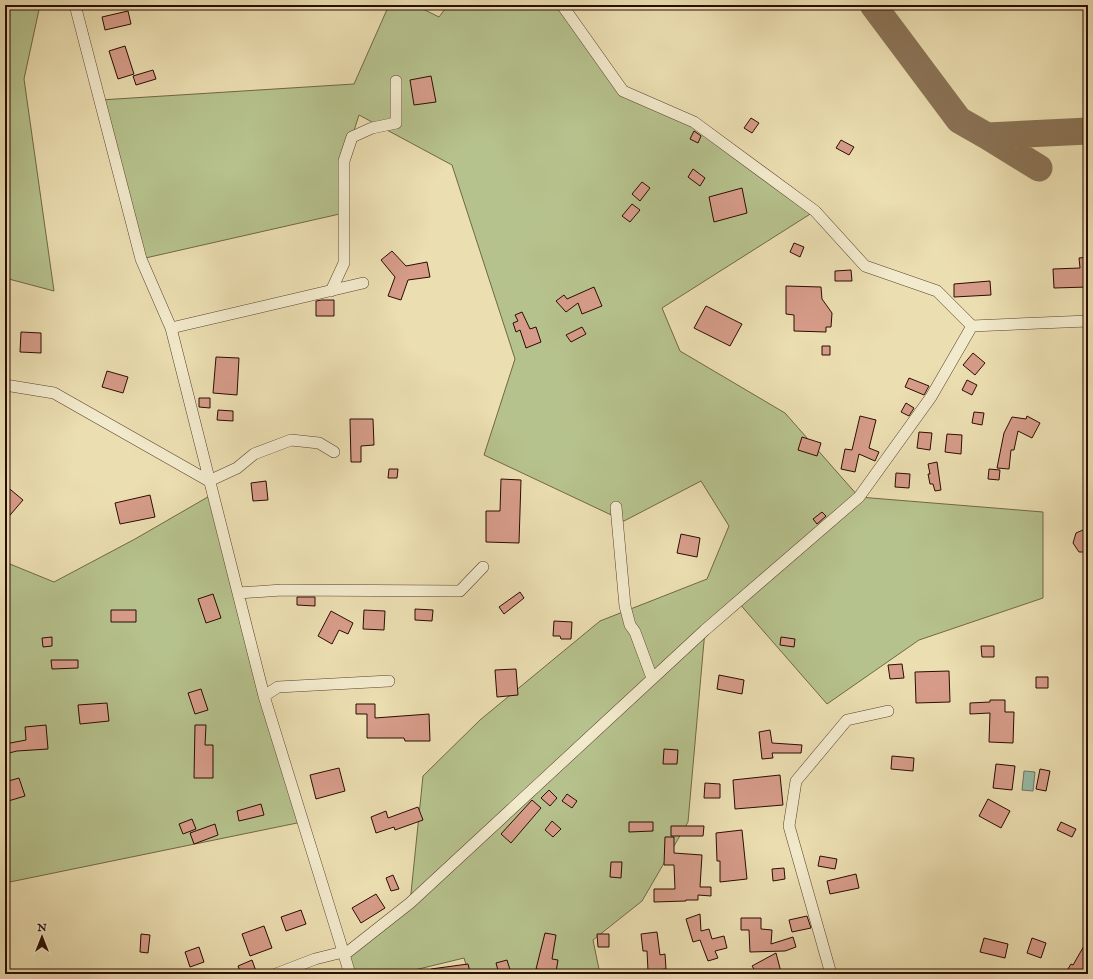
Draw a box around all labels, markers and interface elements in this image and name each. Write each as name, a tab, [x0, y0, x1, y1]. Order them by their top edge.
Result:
north arrow	[22, 917, 62, 957]
text: N	[36, 921, 47, 935]

